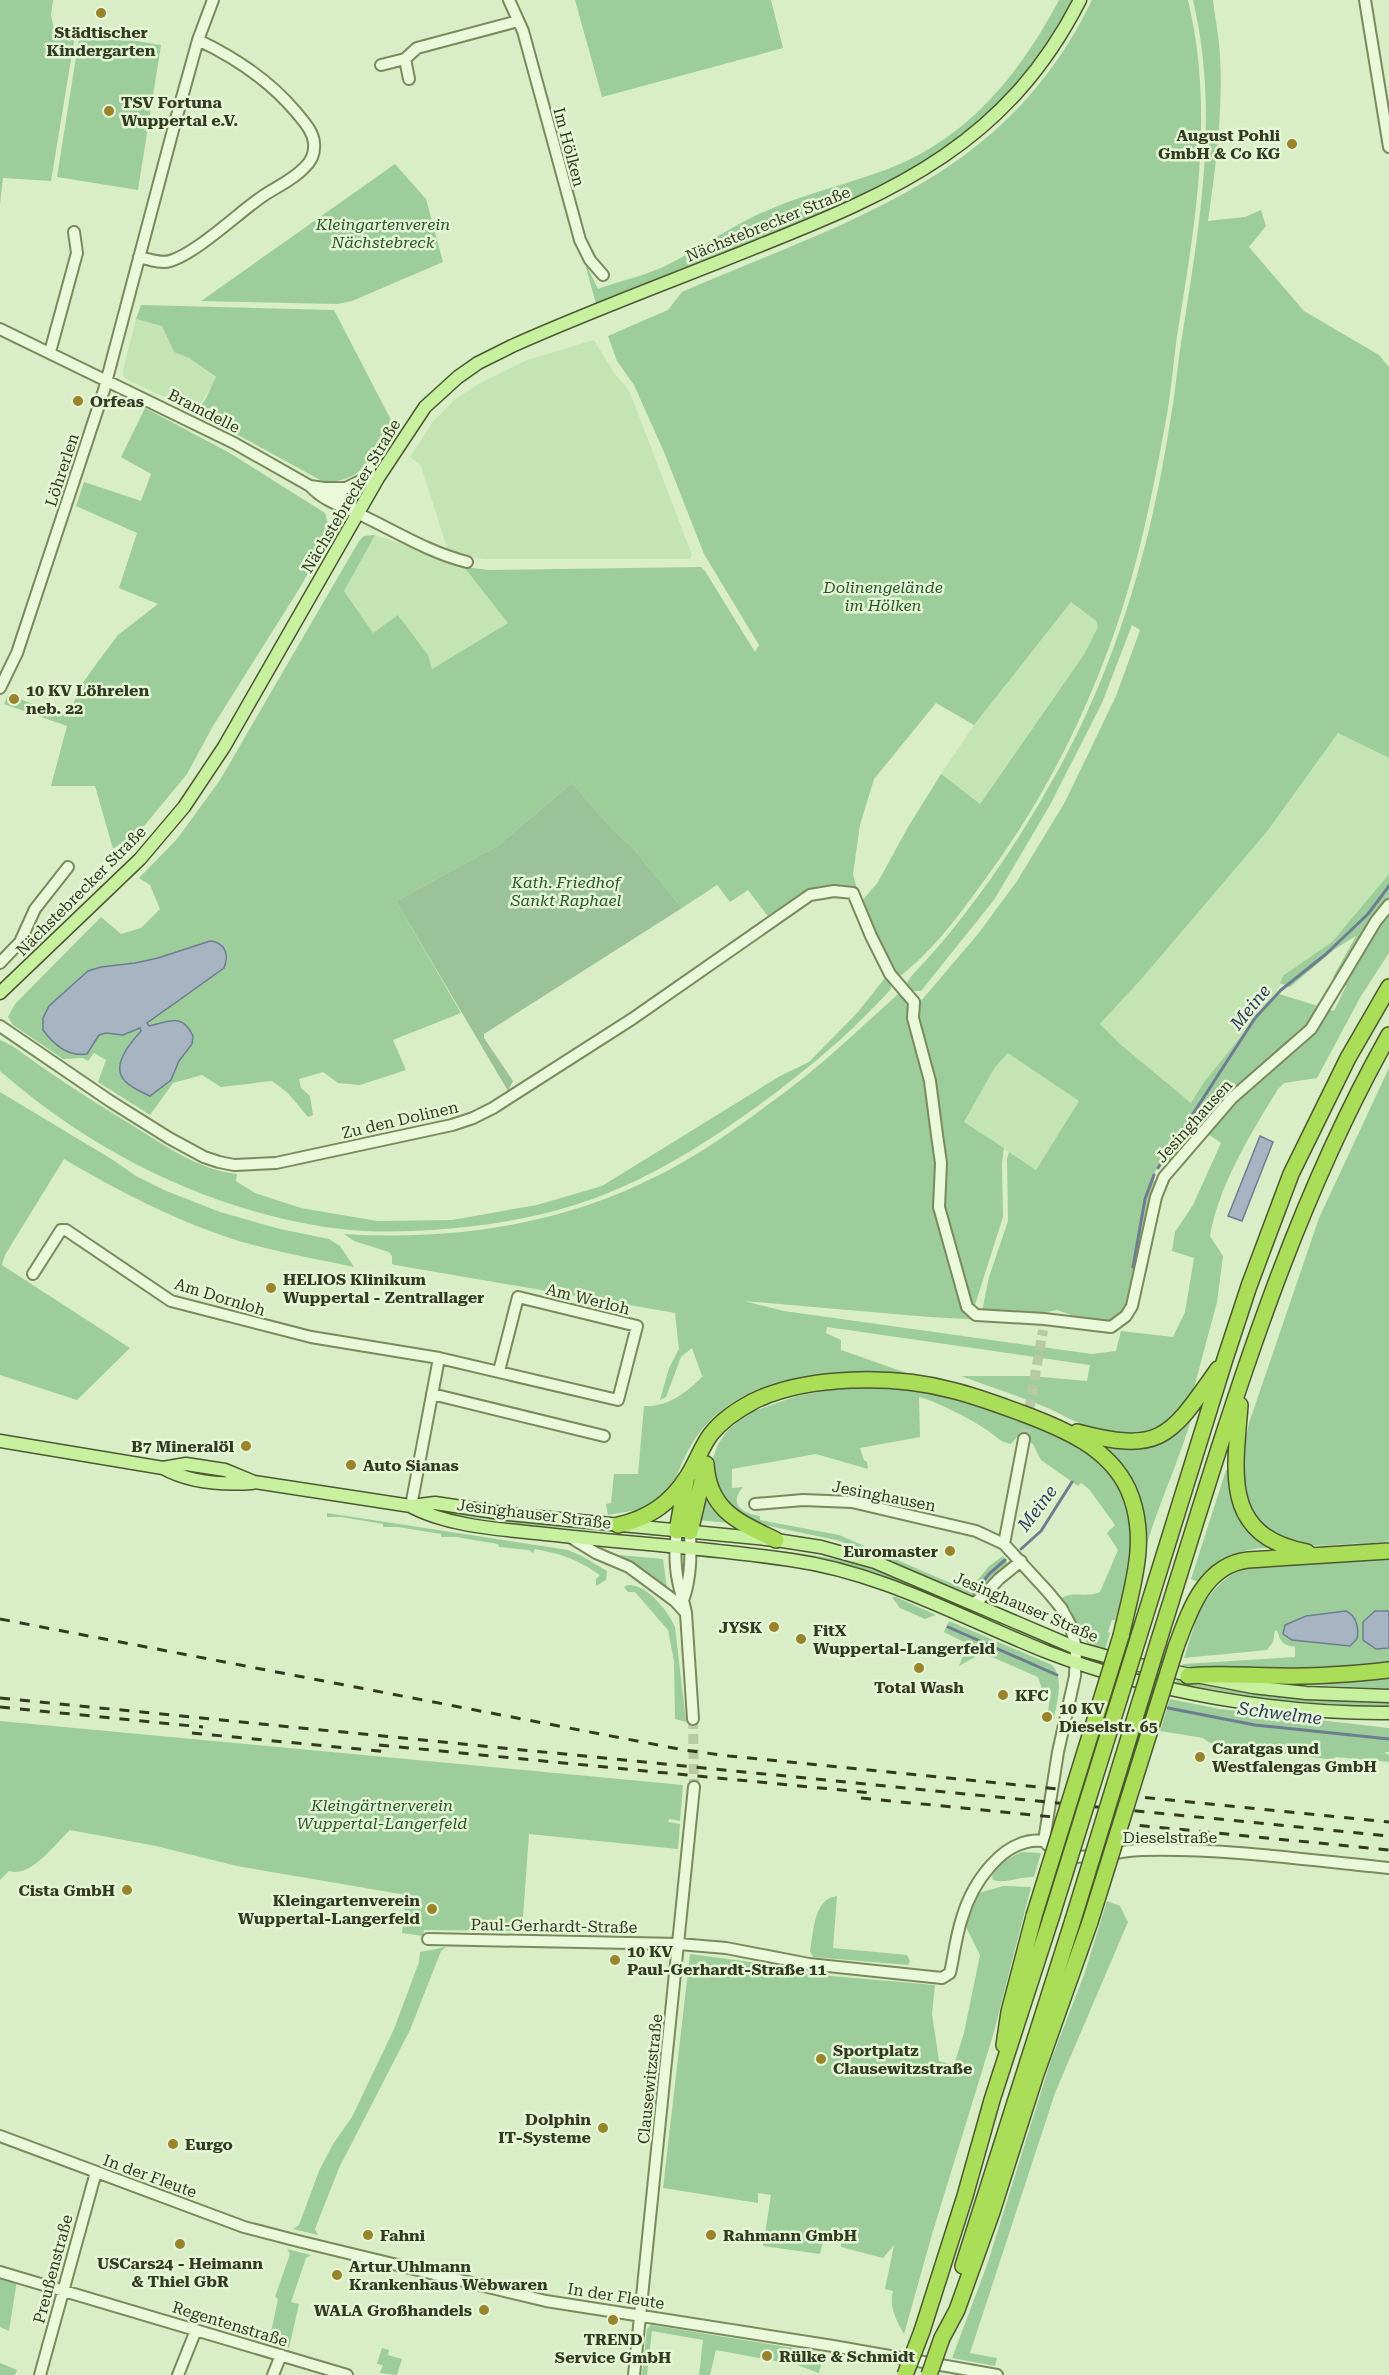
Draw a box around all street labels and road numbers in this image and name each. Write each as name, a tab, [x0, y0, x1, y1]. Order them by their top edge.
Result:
street label: Im Hölken	[549, 105, 589, 189]
street label: Nächstebrecker Straße	[683, 182, 853, 266]
street label: Bramdelle	[165, 385, 243, 437]
street label: Nächstebrecker Straße	[298, 416, 405, 576]
street label: Löhrerlen	[41, 431, 83, 509]
street label: Nächstebrecker Straße	[12, 822, 150, 960]
street label: Jesinghausen	[1152, 1076, 1236, 1166]
street label: Zu den Dolinen	[340, 1097, 460, 1143]
street label: Am Dornloh	[172, 1274, 268, 1320]
street label: Am Werloh	[544, 1279, 632, 1319]
street label: Jesinghausen	[831, 1477, 937, 1515]
street label: Jesinghauser Straße	[456, 1495, 612, 1533]
street label: Jesinghauser Straße	[951, 1568, 1101, 1646]
street label: Dieselstraße	[1123, 1828, 1218, 1847]
street label: Paul-Gerhardt-Straße	[470, 1915, 638, 1937]
street label: Clausewitzstraße	[634, 2013, 666, 2145]
street label: In der Fleute	[101, 2150, 199, 2202]
street label: Preußenstraße	[29, 2212, 77, 2326]
street label: In der Fleute	[566, 2279, 666, 2313]
street label: Regentenstraße	[170, 2297, 290, 2351]

